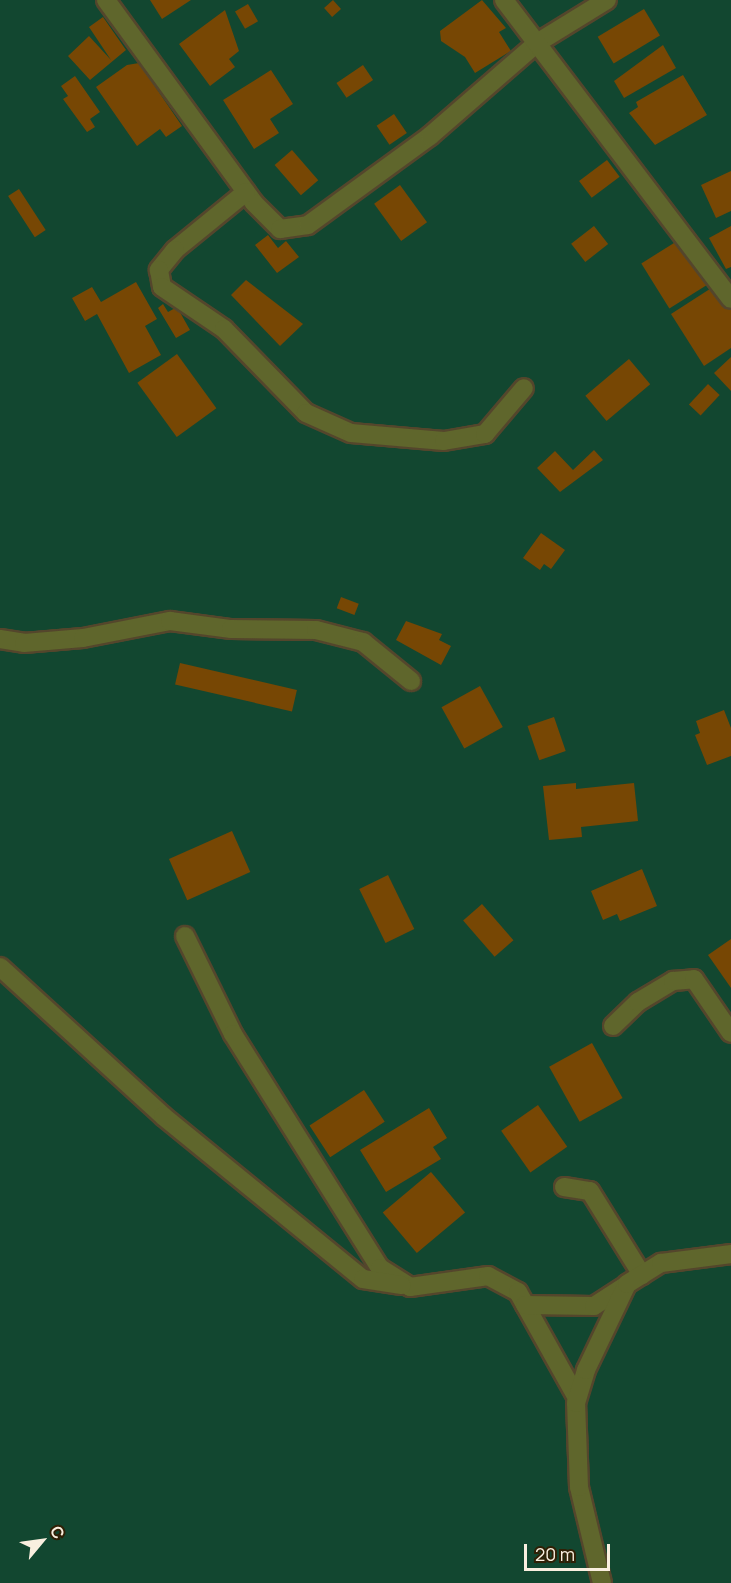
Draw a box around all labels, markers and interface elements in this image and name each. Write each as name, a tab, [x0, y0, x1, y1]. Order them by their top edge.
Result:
north arrow	[12, 1511, 72, 1571]
text: С	[45, 1522, 70, 1543]
scale bar	[527, 1532, 612, 1570]
text: 20 m	[535, 1542, 575, 1566]

